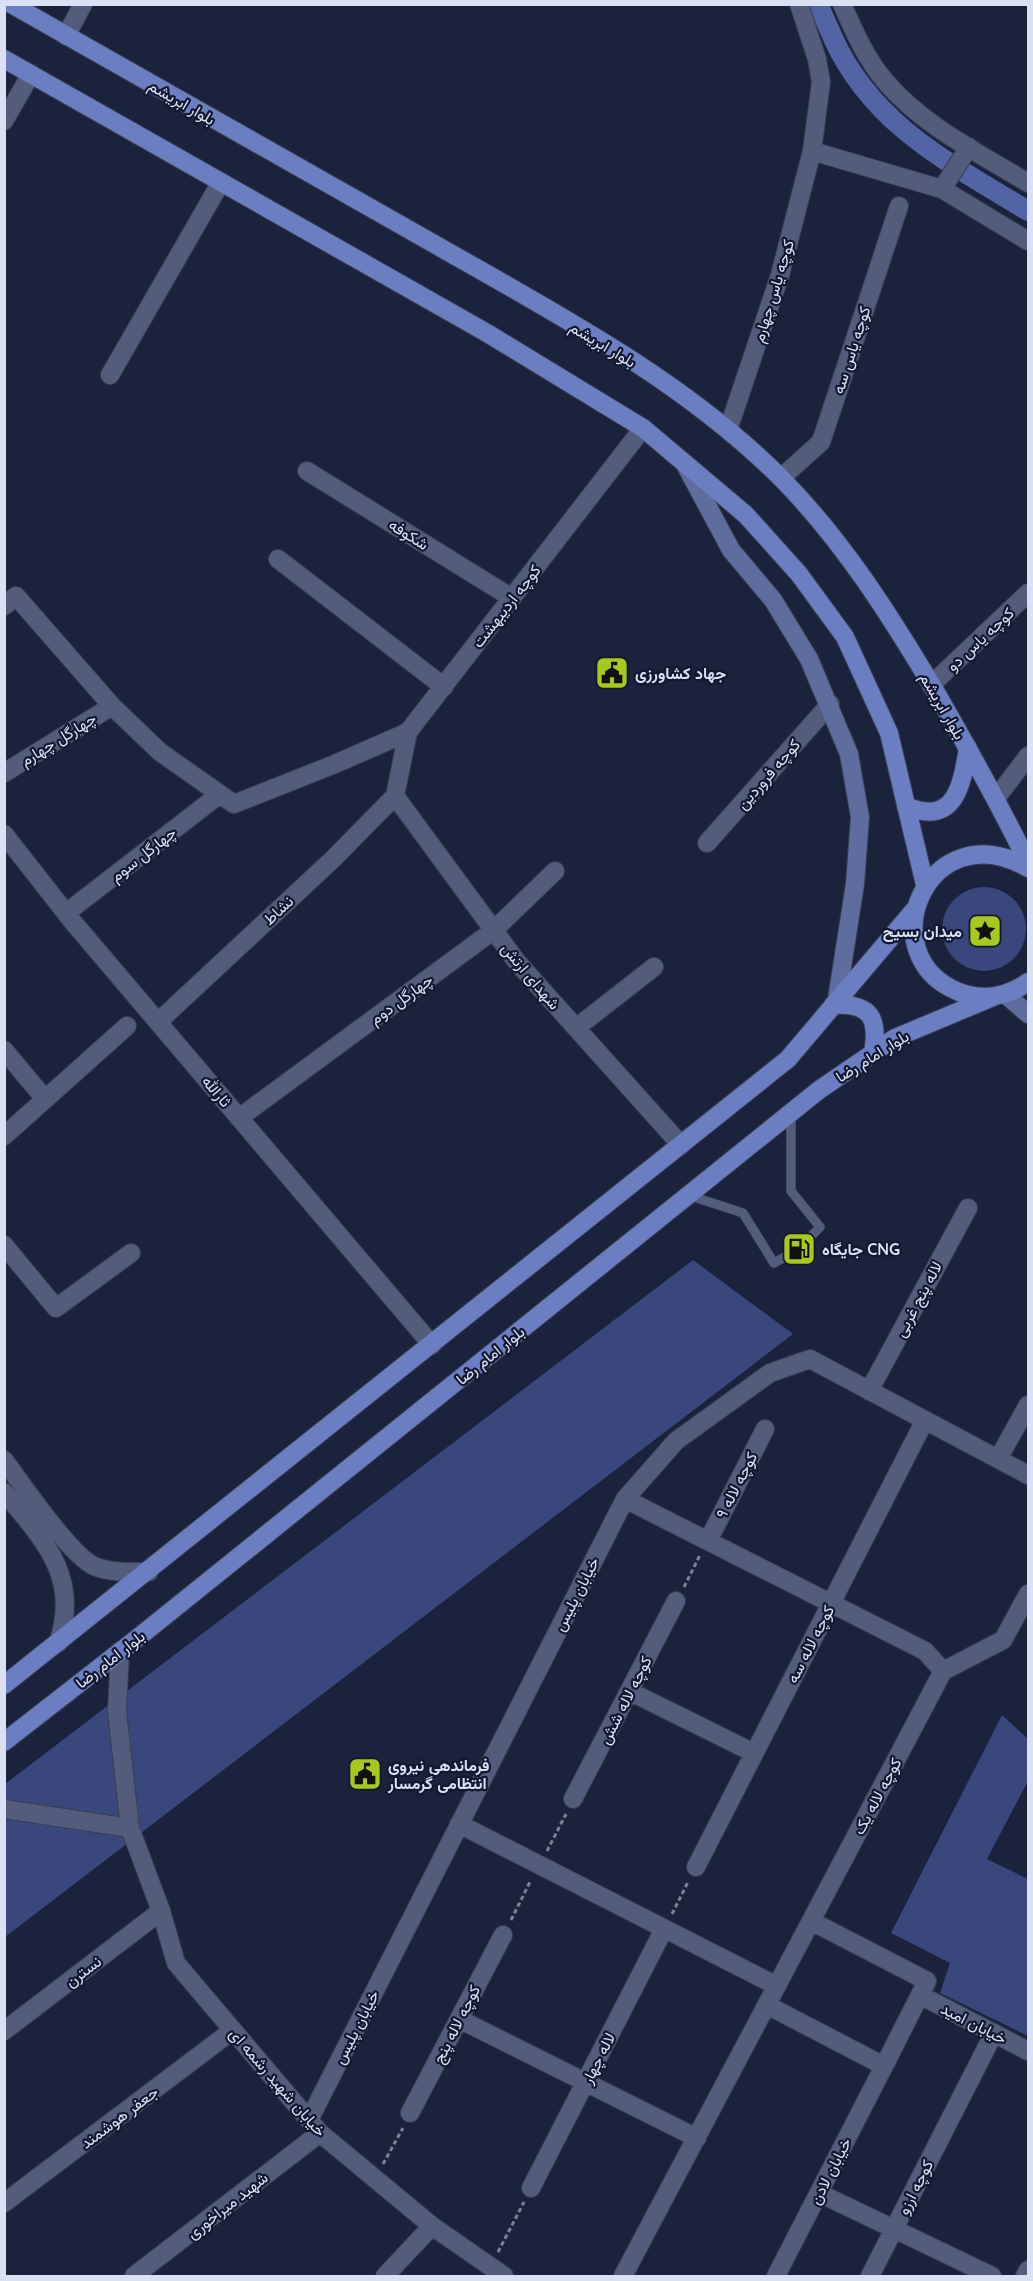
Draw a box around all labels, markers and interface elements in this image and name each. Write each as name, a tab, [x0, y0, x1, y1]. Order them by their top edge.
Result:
street label: بلوار ابریشم	[145, 75, 219, 130]
street label: کوچه یاس چهارم	[748, 237, 800, 346]
street label: کوچه یاس سه	[827, 304, 876, 397]
street label: بلوار ابریشم	[566, 316, 640, 372]
street label: شکوفه	[385, 514, 433, 555]
street label: کوچه اردیبهشت	[467, 560, 546, 653]
street label: کوچه یاس دو	[942, 603, 1019, 677]
public building icon: جهاد کشاورزی	[594, 655, 630, 691]
place label: جهاد کشاورزی	[635, 663, 726, 684]
street label: بلوار ابریشم	[915, 669, 970, 743]
street label: چهارگل چهارم	[16, 708, 101, 772]
street label: کوچه فروردین	[732, 735, 806, 815]
street label: چهارگل سوم	[106, 822, 181, 888]
street label: نشاط	[259, 891, 297, 929]
place icon: میدان بسیح	[967, 913, 1003, 949]
place label: میدان بسیح	[883, 921, 962, 943]
street label: شهدای ارتش	[496, 938, 565, 1014]
street label: چهارگل دوم	[365, 969, 438, 1030]
street label: بلوار امام رضا	[832, 1026, 913, 1087]
street label: ثارالله	[197, 1071, 236, 1112]
fuel station icon: جایگاه CNG	[781, 1231, 817, 1267]
place label: جایگاه CNG	[822, 1239, 900, 1259]
street label: لاله پنج غربی	[890, 1258, 948, 1341]
street label: بلوار امام رضا	[452, 1321, 529, 1390]
street label: کوچه لاله ۹	[711, 1449, 763, 1522]
street label: خیابان پلیس	[549, 1553, 605, 1635]
street label: کوچه لاله سه	[782, 1602, 840, 1687]
street label: بلوار امام رضا	[71, 1626, 149, 1693]
street label: کوچه لاله شش	[594, 1653, 658, 1748]
street label: کوچه لاله یک	[848, 1754, 907, 1839]
place label: فرماندهی نیروی انتظامی گرمسار	[387, 1755, 490, 1794]
public building icon: فرماندهی نیروی انتظامی گرمسار	[347, 1756, 383, 1792]
street label: نسترن	[61, 1951, 106, 1992]
street label: کوچه لاله پنج	[428, 1981, 486, 2067]
street label: خیابان پلیس	[329, 1986, 385, 2068]
street label: خیابان امید	[938, 1998, 1011, 2048]
street label: خیابان شهید رشمه ای	[225, 2023, 331, 2141]
street label: لاله چهار	[576, 2029, 621, 2089]
street label: جعفر هوشمند	[76, 2081, 163, 2154]
street label: خیابان لادن	[805, 2134, 855, 2208]
street label: کوچه ارزو	[893, 2156, 939, 2219]
street label: شهید میراخوری	[182, 2167, 272, 2244]

